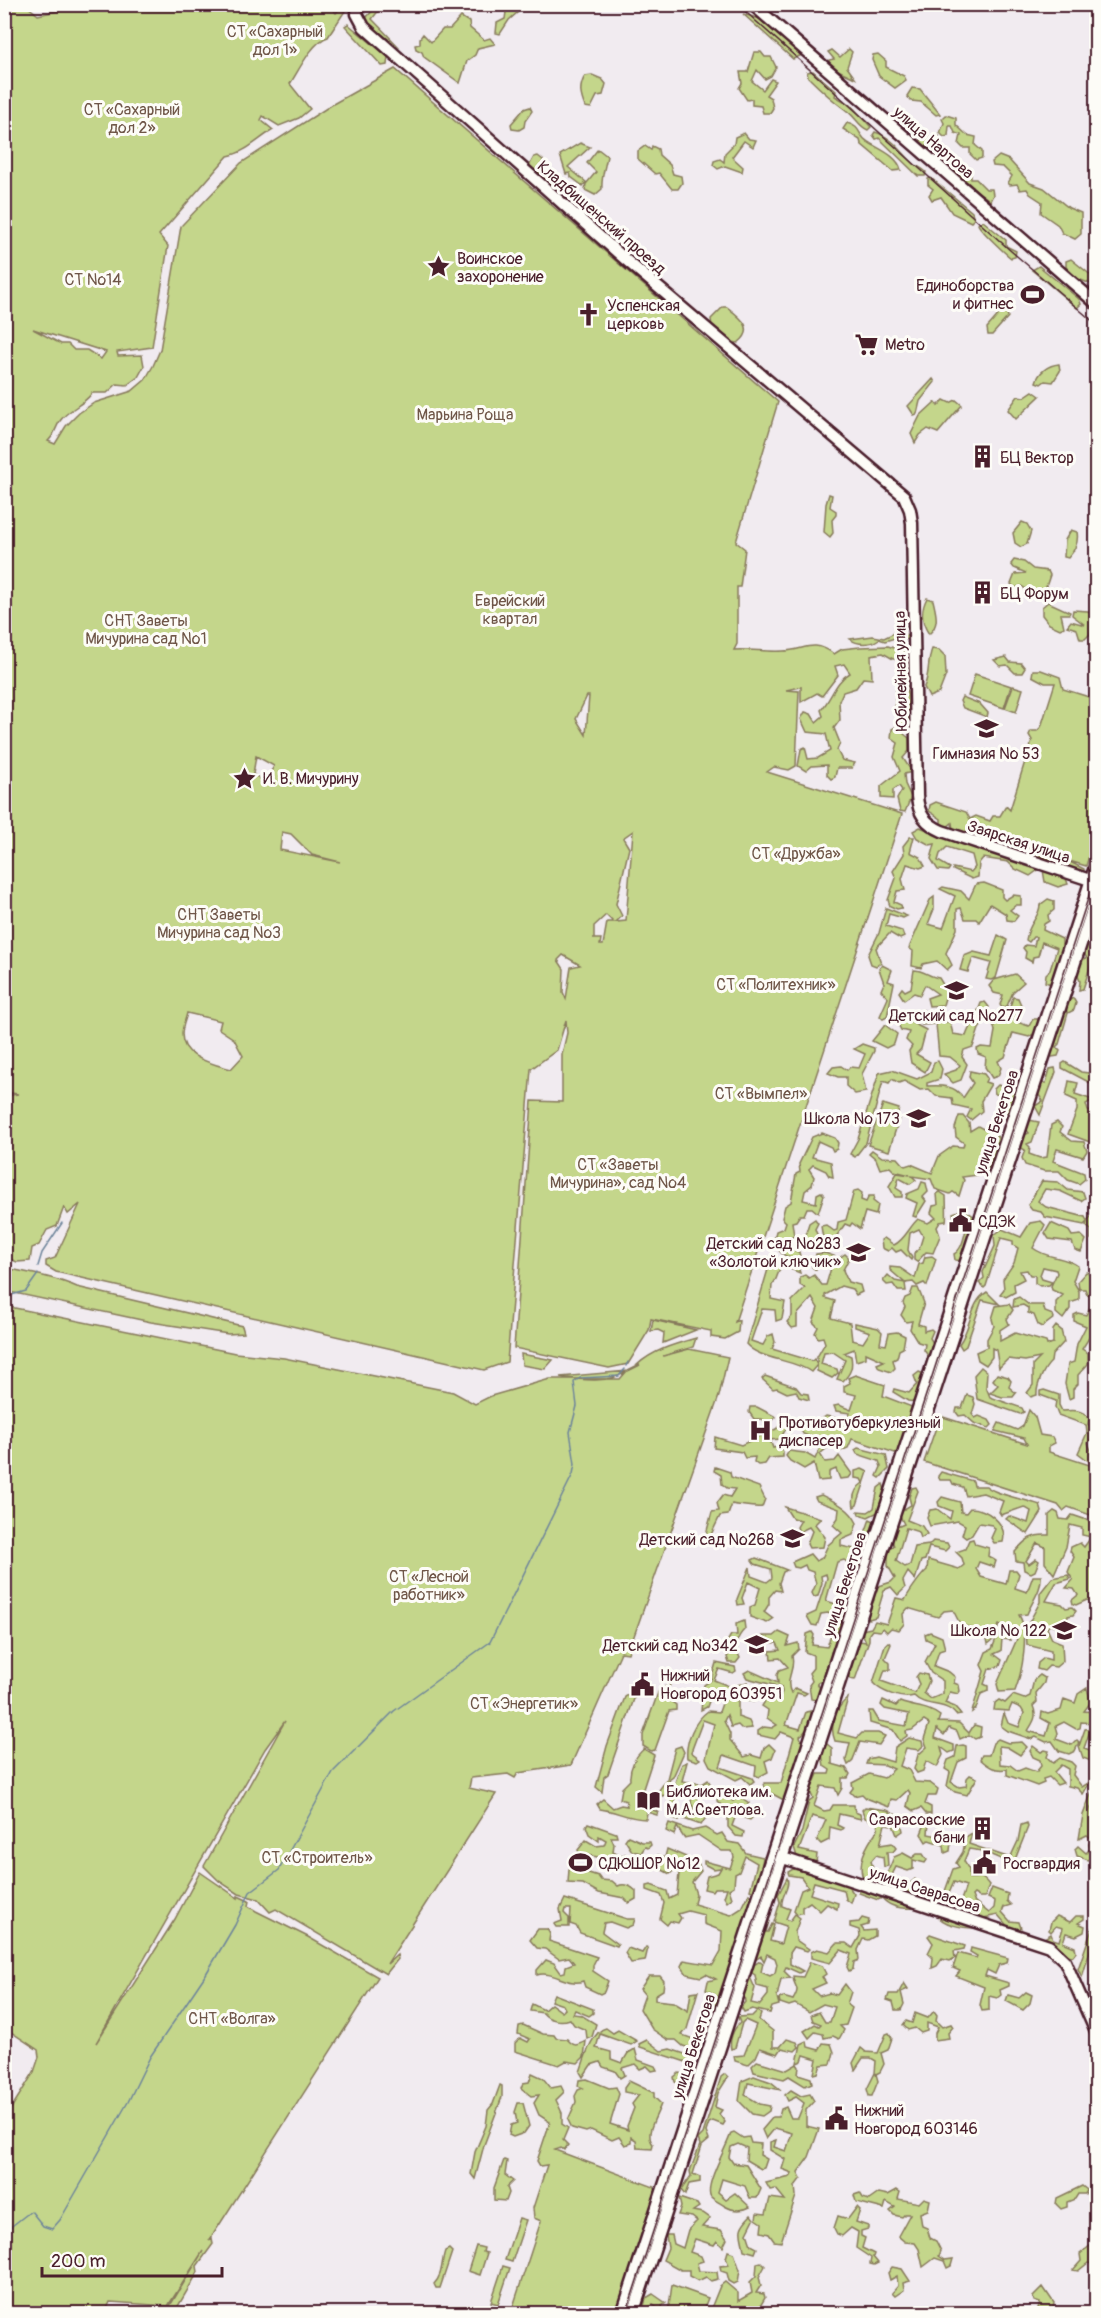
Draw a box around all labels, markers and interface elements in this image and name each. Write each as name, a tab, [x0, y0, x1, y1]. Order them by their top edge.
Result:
park label: СТ «Сахарный дол 1»	[227, 22, 323, 60]
park label: СТ «Сахарный дол 2»	[84, 100, 180, 138]
street label: улица Нартова	[888, 102, 978, 183]
street label: Кладбищенский проезд	[533, 156, 670, 279]
place label: Воинское захоронение	[457, 249, 544, 287]
place icon: Воинское захоронение	[426, 254, 452, 280]
park label: СТ №14	[64, 270, 122, 290]
place label: Единоборства и фитнес	[916, 276, 1014, 314]
sports icon: Единоборства и фитнес	[1019, 281, 1045, 307]
place label: Успенская церковь	[607, 296, 680, 334]
church icon: Успенская церковь	[576, 301, 602, 327]
supermarket icon: Metro	[854, 331, 880, 357]
place label: Metro	[885, 335, 925, 355]
park label: Марьина Роща	[417, 405, 513, 425]
building icon: БЦ Вектор	[969, 444, 995, 470]
place label: БЦ Вектор	[1000, 448, 1074, 468]
building icon: БЦ Форум	[969, 580, 995, 606]
place label: БЦ Форум	[1000, 584, 1069, 604]
park label: Еврейский квартал	[475, 591, 545, 629]
park label: СНТ Заветы Мичурина сад №1	[85, 611, 207, 649]
street label: Юбилейная улица	[890, 611, 912, 731]
school or university icon: Гимназия № 53	[973, 715, 999, 741]
place label: Гимназия № 53	[932, 744, 1040, 764]
place icon: И. В. Мичурину	[232, 765, 258, 791]
place label: И. В. Мичурину	[263, 769, 359, 789]
street label: Заярская улица	[965, 816, 1073, 868]
park label: СТ «Дружба»	[751, 844, 841, 864]
park label: СНТ Заветы Мичурина сад №3	[157, 905, 281, 943]
park label: СТ «Политехник»	[716, 975, 836, 995]
school or university icon: Детский сад №277	[943, 977, 969, 1003]
place label: Детский сад №277	[888, 1006, 1024, 1026]
street label: улица Бекетова	[970, 1067, 1023, 1178]
park label: СТ «Вымпел»	[715, 1084, 807, 1104]
school or university icon: Школа № 173	[905, 1105, 931, 1131]
place label: Школа № 173	[804, 1109, 900, 1129]
park label: СТ «Заветы Мичурина», сад №4	[550, 1155, 686, 1193]
public building icon: СДЭК	[947, 1208, 973, 1234]
place label: СДЭК	[978, 1212, 1016, 1232]
place label: Детский сад №283 «Золотой ключик»	[706, 1234, 841, 1272]
school or university icon: Детский сад №283 «Золотой ключик»	[846, 1239, 872, 1265]
place label: Противотуберкулезный диспасер	[779, 1413, 941, 1451]
hospital icon: Противотуберкулезный диспасер	[748, 1418, 774, 1444]
school or university icon: Детский сад №268	[779, 1526, 805, 1552]
street label: улица Бекетова	[818, 1529, 871, 1640]
place label: Детский сад №268	[638, 1530, 774, 1550]
park label: СТ «Лесной работник»	[389, 1567, 469, 1605]
school or university icon: Школа № 122	[1052, 1617, 1078, 1643]
place label: Школа № 122	[951, 1621, 1047, 1641]
school or university icon: Детский сад №342	[743, 1632, 769, 1658]
place label: Детский сад №342	[602, 1636, 738, 1656]
place label: Нижний Новгород 603951	[660, 1666, 782, 1704]
public building icon: Нижний Новгород 603951	[629, 1671, 655, 1697]
park label: СТ «Энергетик»	[470, 1694, 578, 1714]
place label: Библиотека им. М.А.Светлова.	[666, 1782, 772, 1820]
library icon: Библиотека им. М.А.Светлова.	[635, 1787, 661, 1813]
place label: Саврасовские бани	[869, 1810, 965, 1848]
building icon: Саврасовские бани	[970, 1815, 996, 1841]
park label: СТ «Строитель»	[261, 1848, 373, 1868]
sports icon: СДЮШОР №12	[567, 1850, 593, 1876]
public building icon: Росгвардия	[972, 1850, 998, 1876]
place label: СДЮШОР №12	[598, 1854, 701, 1874]
place label: Росгвардия	[1003, 1854, 1080, 1874]
street label: улица Саврасова	[866, 1862, 983, 1917]
street label: улица Бекетова	[667, 1991, 720, 2102]
park label: СНТ «Волга»	[188, 2009, 276, 2029]
place label: Нижний Новгород 603146	[854, 2101, 978, 2139]
public building icon: Нижний Новгород 603146	[823, 2106, 849, 2132]
scale bar	[42, 2240, 222, 2278]
text: 200 m	[51, 2250, 106, 2273]

